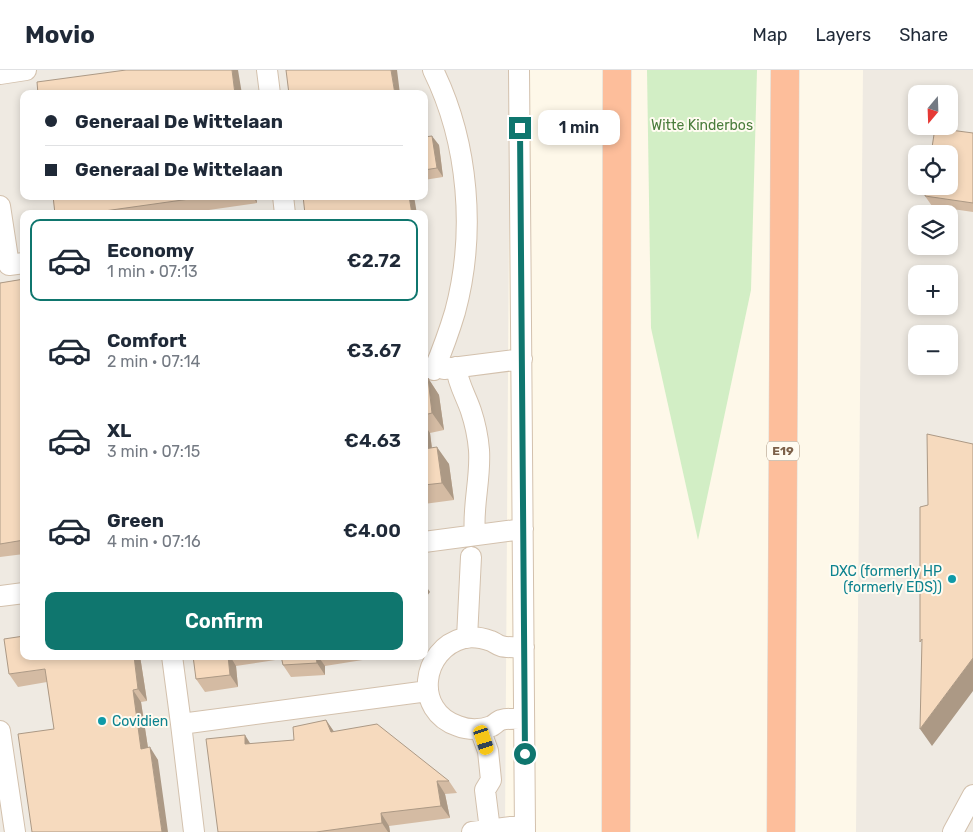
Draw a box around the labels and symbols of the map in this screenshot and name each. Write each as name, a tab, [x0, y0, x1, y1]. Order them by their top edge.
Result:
north arrow	[908, 85, 958, 135]
callout: 1 min	[538, 110, 620, 146]
route end	[509, 117, 531, 139]
park label: Witte Kinderbos	[651, 117, 753, 134]
road number: E19	[767, 442, 799, 461]
place label: DXC (formerly HP (formerly EDS))	[830, 563, 942, 596]
marker: DXC (formerly HP (formerly EDS))	[946, 573, 958, 585]
place label: Covidien	[112, 713, 168, 730]
marker: Covidien	[96, 715, 108, 727]
car	[472, 723, 495, 757]
route start	[514, 743, 536, 765]

